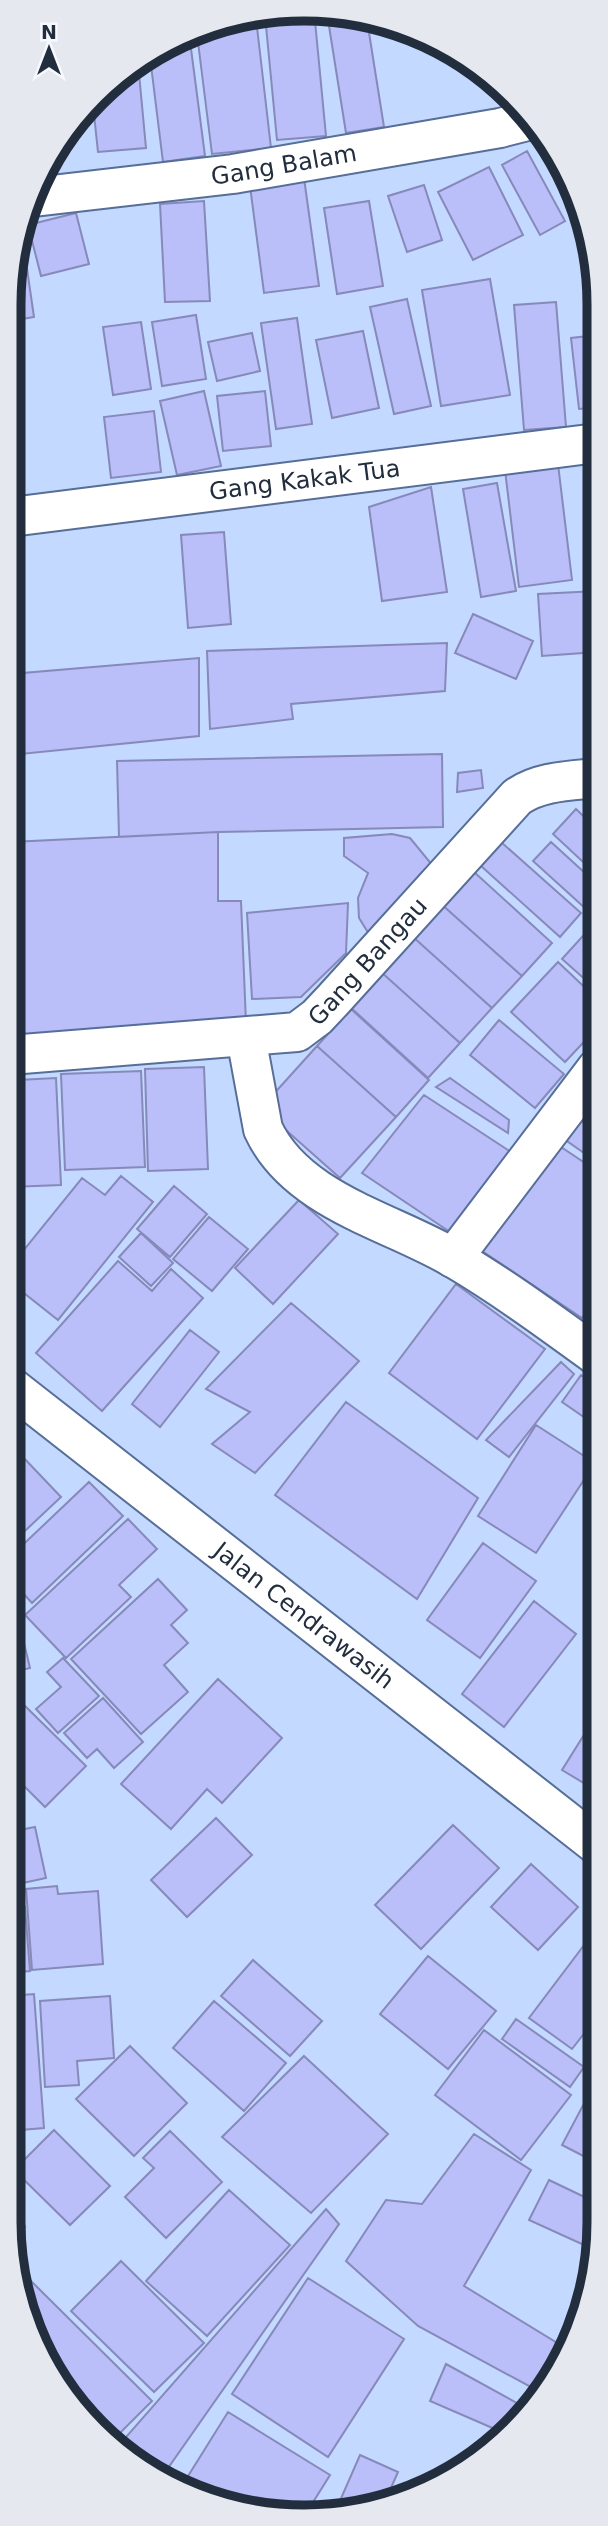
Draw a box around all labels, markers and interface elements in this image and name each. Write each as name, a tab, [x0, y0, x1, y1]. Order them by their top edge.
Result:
north arrow	[14, 14, 84, 84]
text: N	[41, 21, 57, 43]
street label: Gang Balam	[210, 139, 359, 190]
street label: Gang Kakak Tua	[208, 454, 402, 506]
street label: Gang Bangau	[302, 892, 433, 1031]
street label: Jalan Cendrawasih	[206, 1535, 400, 1695]

